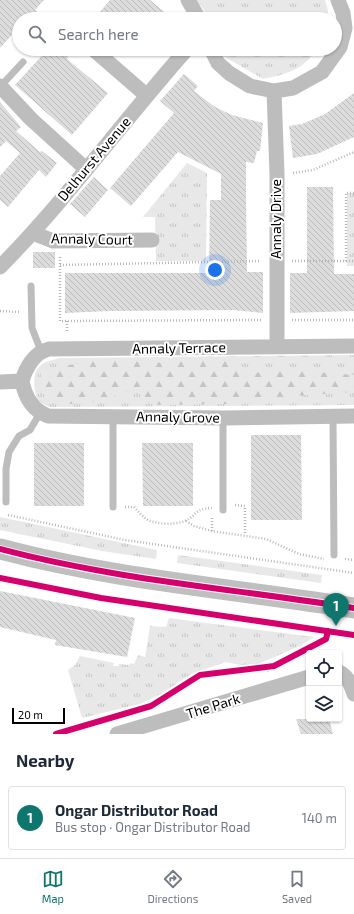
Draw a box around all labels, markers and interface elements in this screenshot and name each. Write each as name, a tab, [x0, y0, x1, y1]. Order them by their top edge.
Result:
search box	[12, 12, 342, 56]
icon: search	[26, 23, 48, 45]
text: Search here	[58, 25, 139, 43]
street label: Delhurst Avenue	[53, 113, 134, 204]
street label: Annaly Drive	[267, 179, 284, 259]
street label: Annaly Court	[51, 229, 133, 248]
your location	[205, 260, 225, 280]
street label: Annaly Terrace	[132, 338, 226, 357]
street label: Annaly Grove	[136, 407, 220, 426]
pin: 1	[323, 593, 349, 626]
map controls	[306, 650, 342, 722]
button: locate	[306, 650, 342, 686]
button: layers	[306, 686, 342, 722]
street label: The Park	[184, 689, 242, 722]
scale bar	[12, 706, 65, 725]
text: 20 m	[18, 708, 43, 721]
text: Nearby	[16, 750, 74, 770]
text: Ongar Distributor Road	[55, 801, 218, 819]
text: 1	[27, 810, 33, 826]
text: 140 m	[302, 810, 337, 826]
text: Bus stop · Ongar Distributor Road	[55, 819, 251, 835]
tab: Map	[42, 868, 64, 905]
tab: Directions	[148, 868, 198, 905]
tab: Saved	[282, 868, 312, 905]

